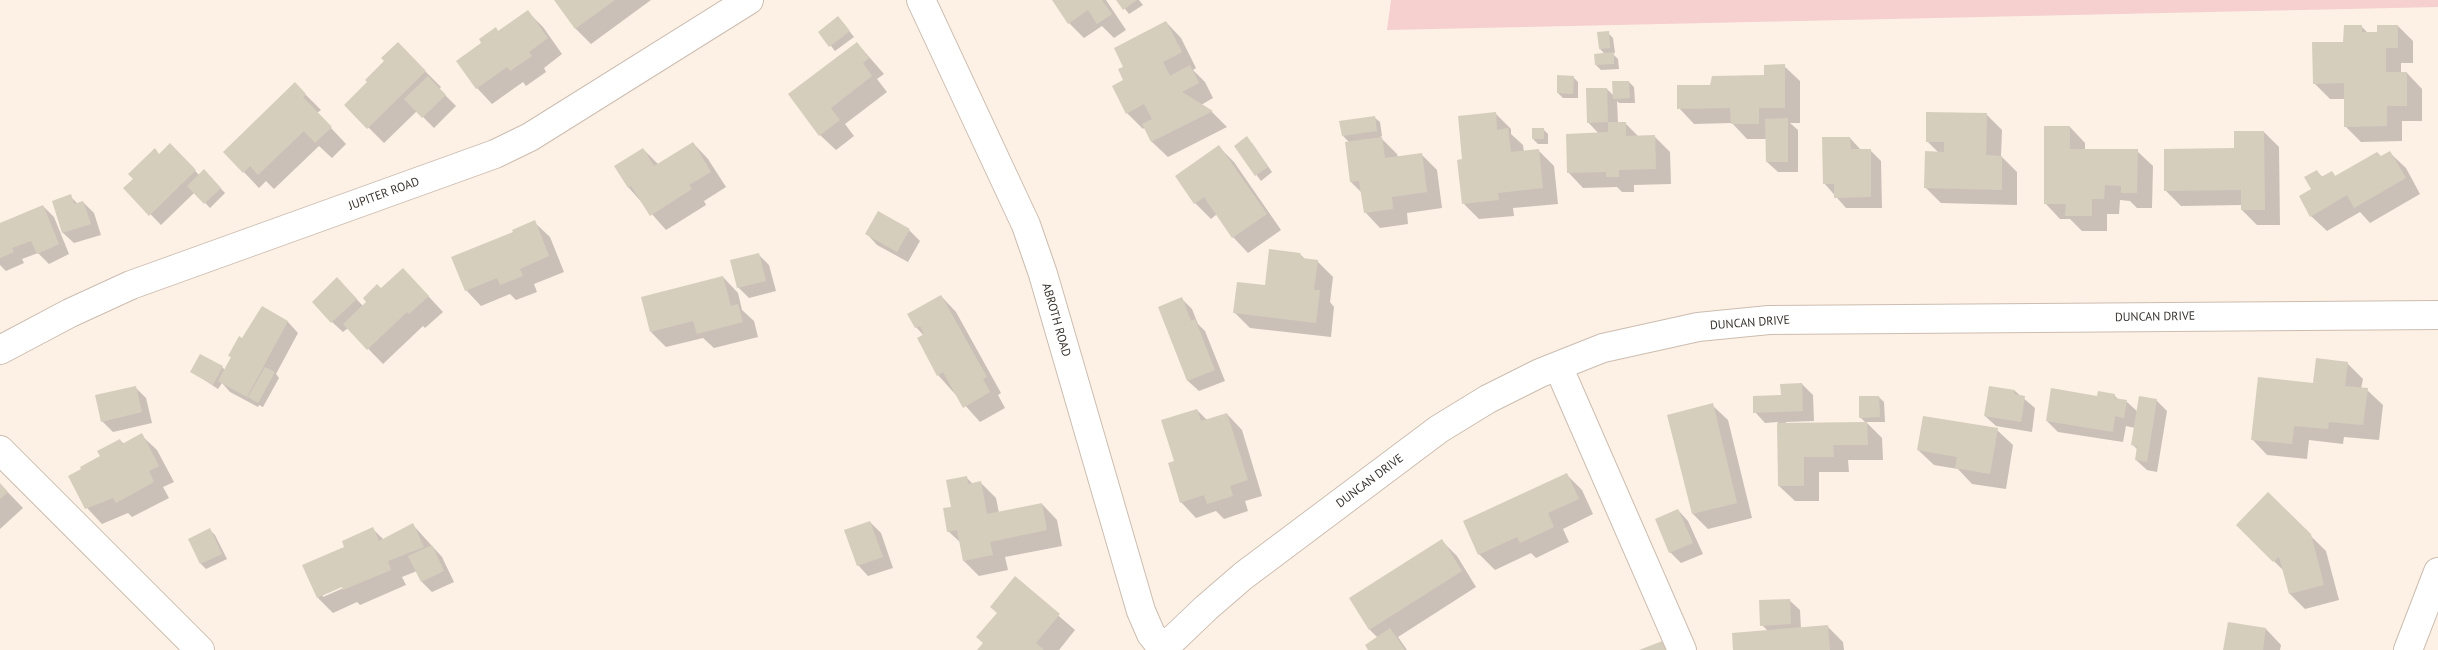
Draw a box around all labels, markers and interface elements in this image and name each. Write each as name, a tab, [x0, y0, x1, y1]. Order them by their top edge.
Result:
street label: JUPITER ROAD	[347, 175, 421, 213]
street label: ABROTH ROAD	[1039, 282, 1073, 358]
street label: DUNCAN DRIVE	[2115, 309, 2195, 325]
street label: DUNCAN DRIVE	[1709, 313, 1791, 333]
street label: DUNCAN DRIVE	[1334, 451, 1406, 511]

